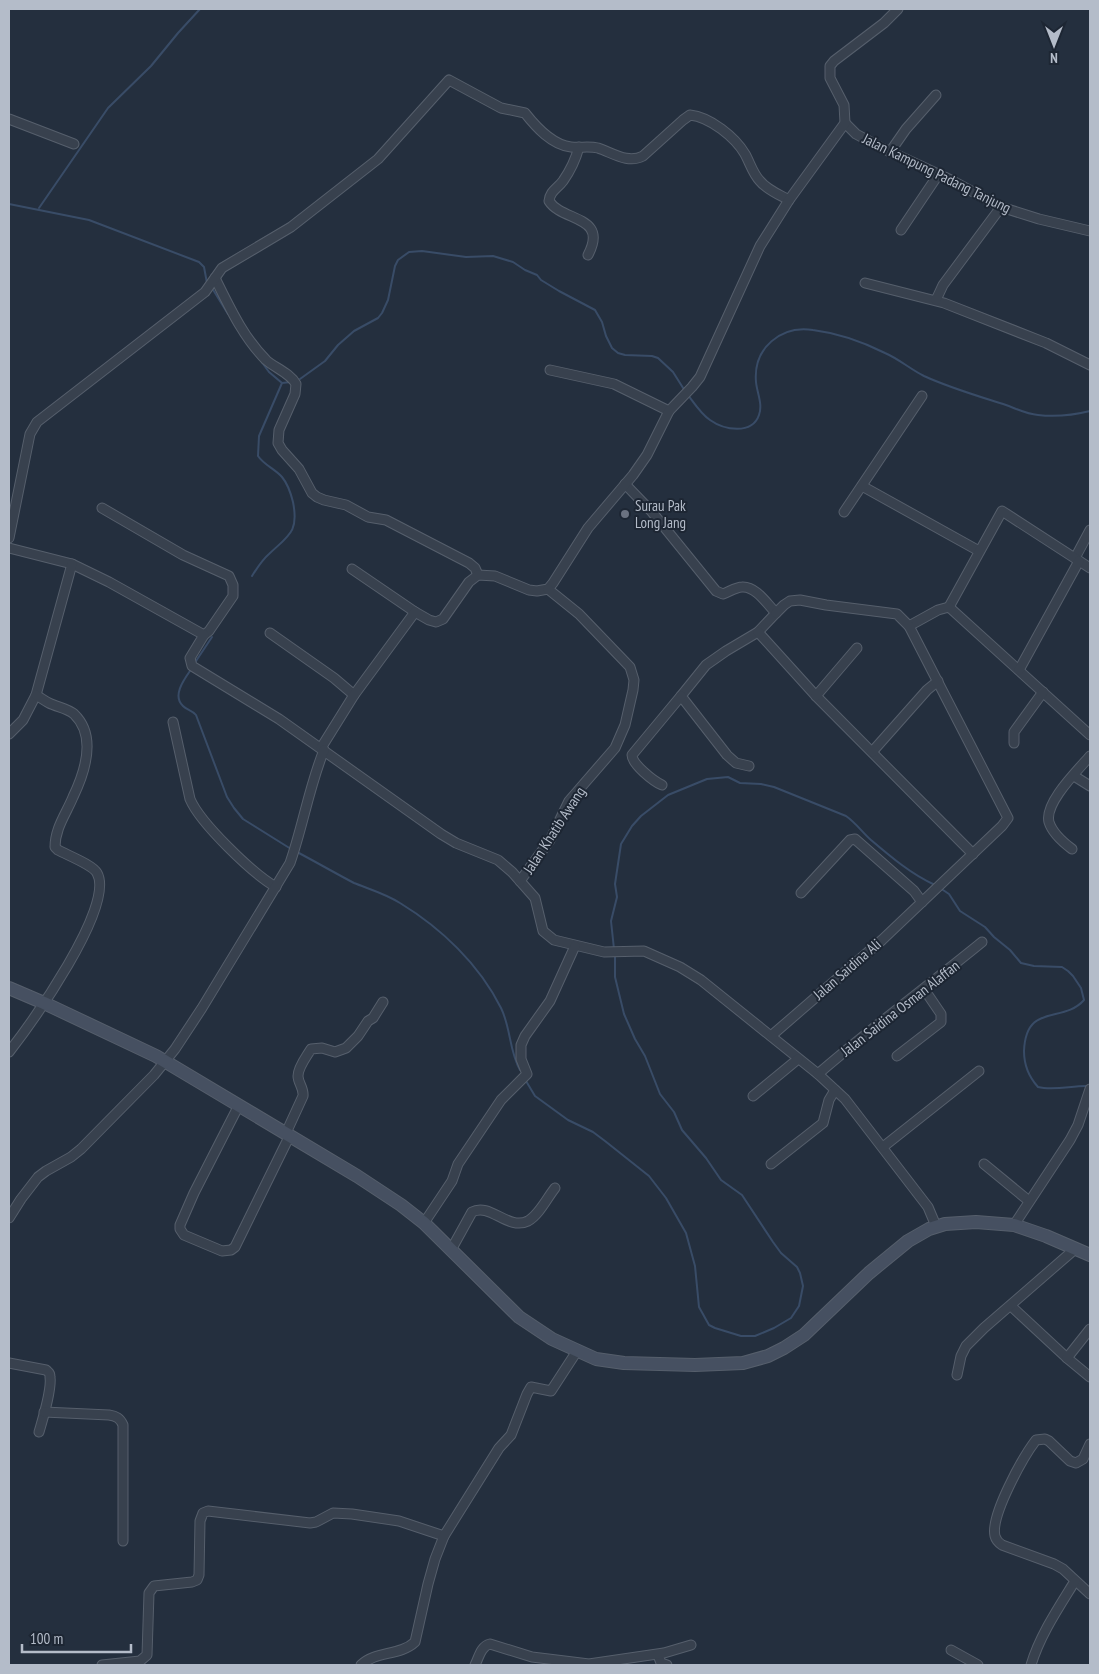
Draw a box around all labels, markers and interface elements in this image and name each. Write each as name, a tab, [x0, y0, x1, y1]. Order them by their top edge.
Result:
north arrow	[1029, 20, 1079, 70]
text: N	[1050, 49, 1058, 67]
street label: Jalan Kampung Padang Tanjung	[859, 128, 1014, 217]
place label: Surau Pak Long Jang	[635, 496, 686, 532]
marker: Surau Pak Long Jang	[619, 508, 631, 520]
street label: Jalan Khatib Awang	[518, 783, 589, 878]
street label: Jalan Saidina Ali	[808, 934, 885, 1004]
street label: Jalan Saidina Osman Alaffan	[836, 956, 963, 1061]
scale bar	[22, 1622, 131, 1654]
text: 100 m	[30, 1629, 63, 1648]

